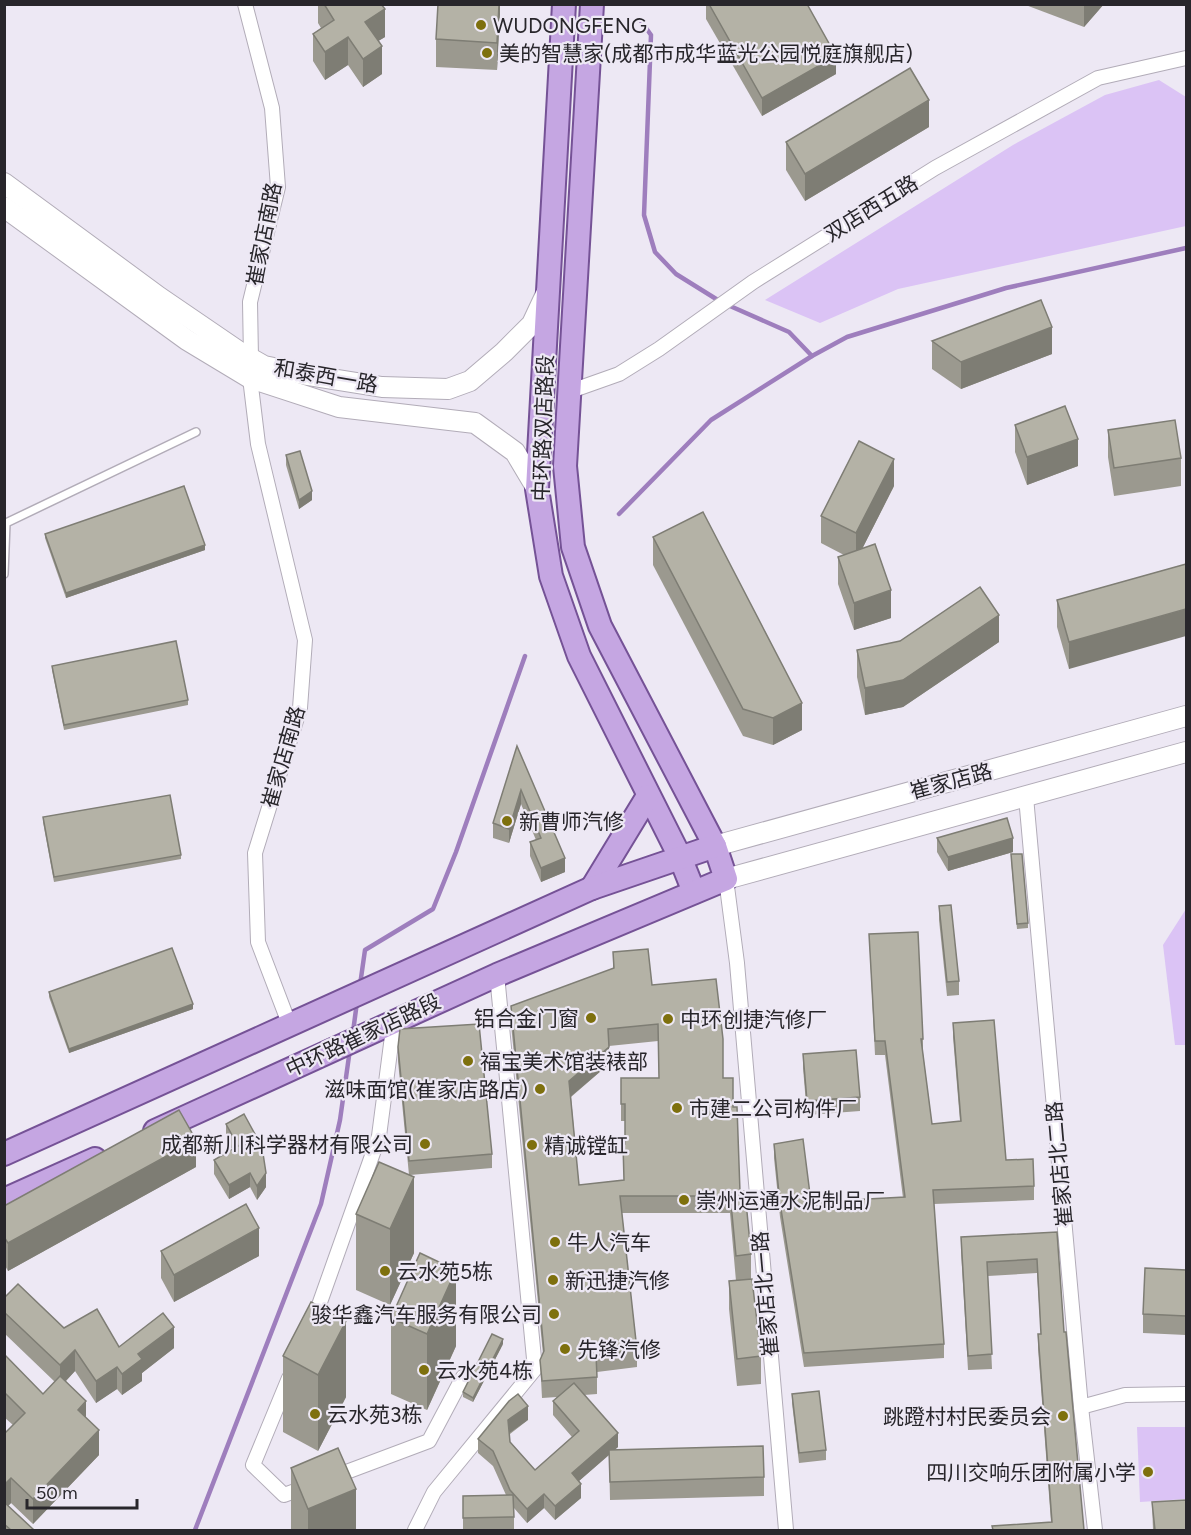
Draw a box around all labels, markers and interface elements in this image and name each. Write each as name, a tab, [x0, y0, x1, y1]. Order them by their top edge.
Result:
place label: WUDONGFENG	[493, 13, 647, 38]
marker: WUDONGFENG	[474, 18, 488, 32]
place label: 美的智慧家(成都市成华蓝光公园悦庭旗舰店)	[499, 41, 913, 66]
marker: 美的智慧家(成都市成华蓝光公园悦庭旗舰店)	[480, 46, 494, 60]
street label: 双店西五路	[820, 170, 922, 246]
street label: 崔家店南路	[242, 180, 286, 288]
street label: 中环路双店路段	[528, 354, 558, 502]
street label: 和泰西一路	[272, 355, 380, 397]
street label: 崔家店南路	[257, 703, 309, 811]
street label: 崔家店路	[907, 758, 995, 804]
place label: 新曹师汽修	[519, 809, 624, 834]
marker: 新曹师汽修	[500, 814, 514, 828]
street label: 中环路崔家店路段	[282, 988, 444, 1082]
place label: 铝合金门窗	[474, 1006, 579, 1031]
place label: 中环创捷汽修厂	[680, 1007, 827, 1032]
marker: 铝合金门窗	[584, 1011, 598, 1025]
marker: 中环创捷汽修厂	[661, 1012, 675, 1026]
place label: 福宝美术馆装裱部	[480, 1049, 648, 1074]
marker: 福宝美术馆装裱部	[461, 1054, 475, 1068]
place label: 滋味面馆(崔家店路店)	[324, 1077, 528, 1102]
marker: 滋味面馆(崔家店路店)	[533, 1082, 547, 1096]
place label: 市建二公司构件厂	[689, 1096, 857, 1121]
street label: 崔家店北二路	[1041, 1100, 1077, 1228]
marker: 市建二公司构件厂	[670, 1101, 684, 1115]
place label: 成都新川科学器材有限公司	[161, 1132, 413, 1157]
place label: 精诚镗缸	[544, 1133, 628, 1158]
marker: 成都新川科学器材有限公司	[418, 1137, 432, 1151]
marker: 精诚镗缸	[525, 1138, 539, 1152]
place label: 崇州运通水泥制品厂	[696, 1188, 885, 1213]
marker: 崇州运通水泥制品厂	[677, 1193, 691, 1207]
place label: 牛人汽车	[567, 1230, 651, 1255]
street label: 崔家店北一路	[747, 1230, 783, 1358]
marker: 牛人汽车	[548, 1235, 562, 1249]
place label: 云水苑5栋	[397, 1259, 493, 1284]
marker: 云水苑5栋	[378, 1264, 392, 1278]
place label: 新迅捷汽修	[565, 1268, 670, 1293]
marker: 新迅捷汽修	[546, 1273, 560, 1287]
place label: 骏华鑫汽车服务有限公司	[311, 1302, 542, 1327]
marker: 骏华鑫汽车服务有限公司	[547, 1307, 561, 1321]
place label: 先锋汽修	[577, 1337, 661, 1362]
marker: 先锋汽修	[558, 1342, 572, 1356]
place label: 云水苑4栋	[436, 1358, 533, 1383]
marker: 云水苑4栋	[417, 1363, 431, 1377]
place label: 云水苑3栋	[327, 1402, 422, 1427]
place label: 跳蹬村村民委员会	[883, 1404, 1051, 1429]
marker: 云水苑3栋	[308, 1407, 322, 1421]
marker: 跳蹬村村民委员会	[1056, 1409, 1070, 1423]
place label: 四川交响乐团附属小学	[926, 1460, 1136, 1485]
marker: 四川交响乐团附属小学	[1141, 1465, 1155, 1479]
scale bar	[27, 1472, 136, 1510]
text: 50 m	[36, 1482, 78, 1504]

